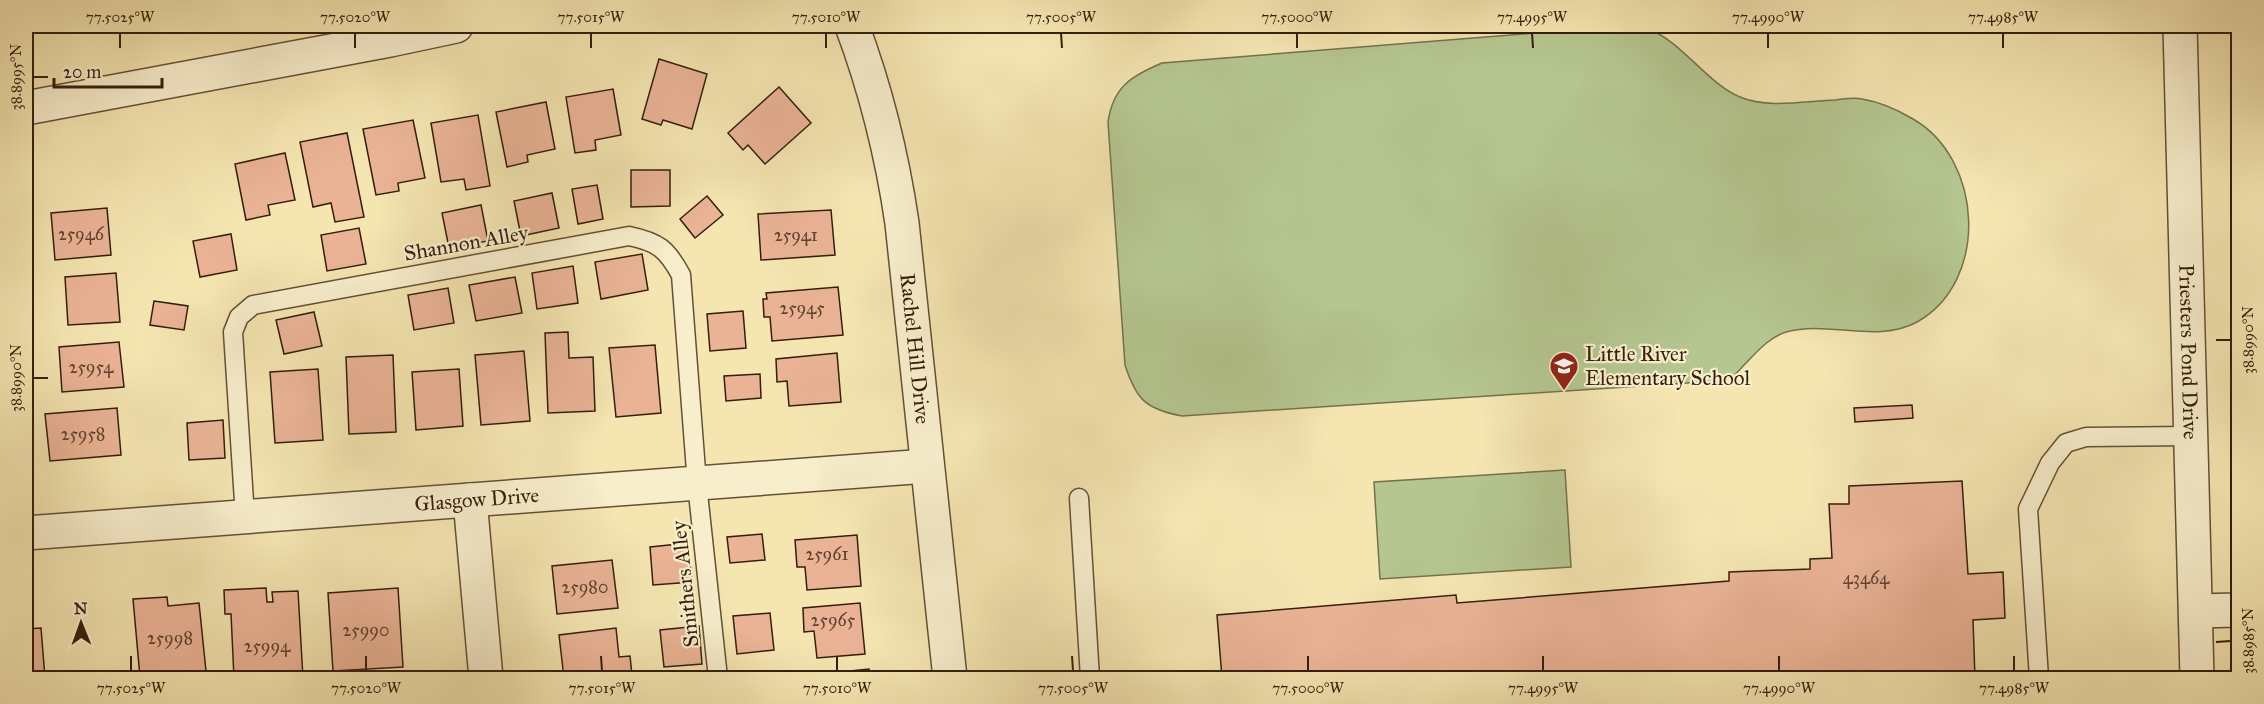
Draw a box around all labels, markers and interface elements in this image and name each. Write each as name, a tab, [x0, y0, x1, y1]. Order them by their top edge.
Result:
text: 77.5025°W	[86, 8, 155, 26]
text: 77.5020°W	[320, 8, 391, 26]
text: 77.5015°W	[558, 8, 625, 26]
text: 77.5010°W	[792, 8, 861, 26]
text: 77.5005°W	[1026, 8, 1097, 26]
text: 77.5000°W	[1261, 8, 1334, 26]
text: 77.4995°W	[1497, 8, 1568, 26]
text: 77.4990°W	[1732, 8, 1805, 26]
text: 77.4985°W	[1968, 8, 2039, 26]
text: 38.8995°N	[7, 44, 25, 110]
scale bar	[54, 51, 162, 89]
text: 20 m	[63, 61, 101, 83]
street label: Shannon Alley	[402, 219, 531, 267]
house number: 25946	[58, 223, 105, 245]
house number: 25941	[774, 224, 818, 246]
street label: Priesters Pond Drive	[2173, 264, 2204, 440]
street label: Rachel Hill Drive	[894, 272, 936, 426]
house number: 25945	[779, 297, 825, 319]
text: 38.8990°N	[2239, 306, 2257, 374]
place label: Little River Elementary School	[1585, 341, 1750, 391]
text: 38.8990°N	[7, 344, 25, 412]
school or university icon: Little River Elementary School	[1548, 350, 1580, 392]
house number: 25954	[69, 356, 114, 378]
house number: 25958	[61, 423, 105, 445]
street label: Glasgow Drive	[413, 482, 540, 517]
street label: Smithers Alley	[665, 518, 705, 649]
house number: 25961	[805, 543, 849, 565]
house number: 43464	[1843, 567, 1890, 589]
house number: 25980	[562, 576, 608, 598]
north arrow	[51, 593, 111, 653]
text: N	[74, 599, 88, 618]
text: 38.8985°N	[2239, 608, 2257, 674]
house number: 25965	[811, 609, 856, 631]
house number: 25990	[343, 619, 389, 641]
house number: 25998	[147, 627, 193, 649]
house number: 25994	[244, 635, 291, 657]
text: 77.5025°W	[97, 679, 166, 697]
text: 77.5020°W	[331, 679, 402, 697]
text: 77.5015°W	[569, 679, 636, 697]
text: 77.5010°W	[803, 679, 872, 697]
text: 77.5005°W	[1038, 679, 1109, 697]
text: 77.5000°W	[1272, 679, 1345, 697]
text: 77.4995°W	[1508, 679, 1579, 697]
text: 77.4990°W	[1743, 679, 1816, 697]
text: 77.4985°W	[1979, 679, 2050, 697]

